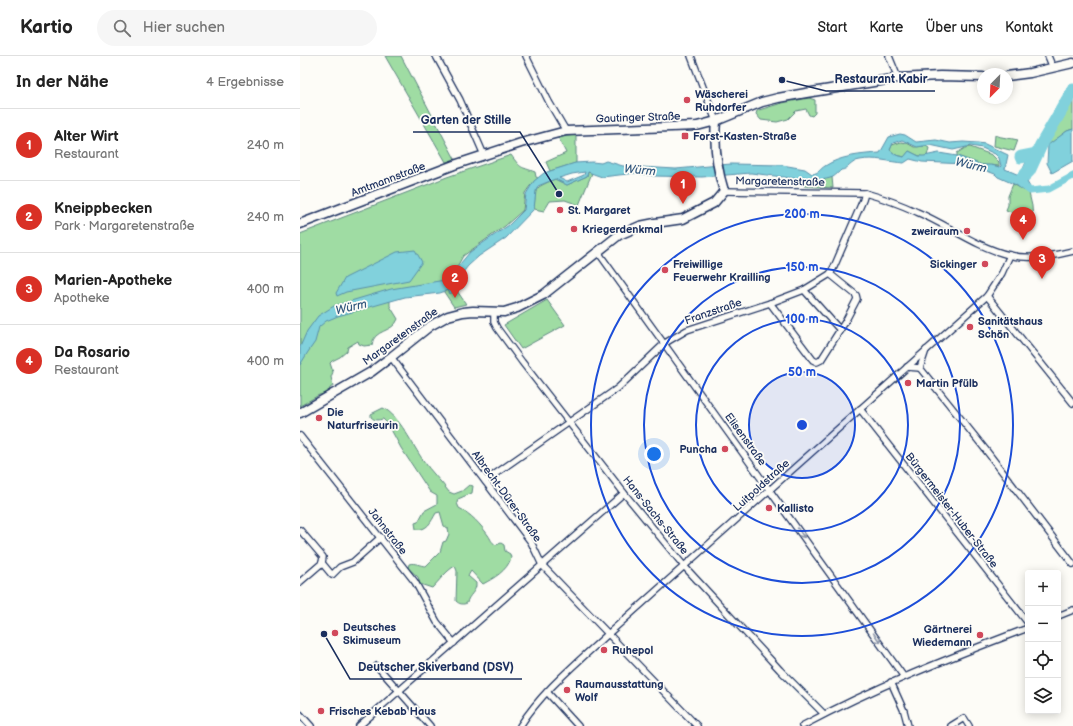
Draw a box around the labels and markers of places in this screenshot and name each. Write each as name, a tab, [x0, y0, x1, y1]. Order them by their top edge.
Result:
callout: Restaurant Kabir	[826, 67, 935, 91]
place label: Wäscherei Ruhdorfer	[695, 88, 748, 114]
marker: Wäscherei Ruhdorfer	[682, 95, 692, 105]
callout: Garten der Stille	[413, 108, 520, 132]
place label: Forst-Kasten-Straße	[693, 130, 797, 143]
marker: Forst-Kasten-Straße	[680, 131, 690, 141]
pin: 1	[670, 171, 696, 204]
place label: St. Margaret	[568, 204, 631, 217]
marker: St. Margaret	[555, 205, 565, 215]
pin: 4	[1010, 207, 1036, 240]
place label: Kriegerdenkmal	[582, 223, 663, 236]
marker: Kriegerdenkmal	[569, 224, 579, 234]
place label: zweiraum	[912, 225, 959, 238]
marker: zweiraum	[962, 226, 972, 236]
pin: 3	[1029, 246, 1055, 279]
place label: Freiwillige Feuerwehr Krailling	[673, 258, 771, 284]
place label: Sickinger	[930, 258, 978, 271]
marker: Sickinger	[980, 259, 990, 269]
pin: 2	[442, 265, 468, 298]
marker: Freiwillige Feuerwehr Krailling	[660, 265, 670, 275]
place label: Sanitätshaus Schön	[978, 315, 1043, 341]
marker: Sanitätshaus Schön	[965, 322, 975, 332]
place label: Martin Pfülb	[916, 377, 979, 390]
marker: Martin Pfülb	[903, 378, 913, 388]
place label: Die Naturfriseurin	[327, 406, 398, 432]
marker: Die Naturfriseurin	[314, 413, 324, 423]
centre of rings	[795, 418, 809, 432]
place label: Puncha	[679, 443, 717, 456]
marker: Puncha	[720, 444, 730, 454]
place label: Kallisto	[777, 502, 814, 515]
marker: Kallisto	[764, 503, 774, 513]
place label: Deutsches Skimuseum	[343, 621, 401, 647]
place label: Gärtnerei Wiedemann	[912, 623, 972, 649]
marker: Deutsches Skimuseum	[330, 628, 340, 638]
marker: Gärtnerei Wiedemann	[975, 630, 985, 640]
place label: Ruhepol	[612, 644, 654, 657]
marker: Ruhepol	[599, 645, 609, 655]
callout: Deutscher Skiverband (DSV)	[350, 655, 522, 679]
place label: Raumausstattung Wolf	[575, 678, 663, 704]
marker: Raumausstattung Wolf	[562, 685, 572, 695]
place label: Frisches Kebab Haus	[329, 705, 436, 718]
marker: Frisches Kebab Haus	[316, 706, 326, 716]

